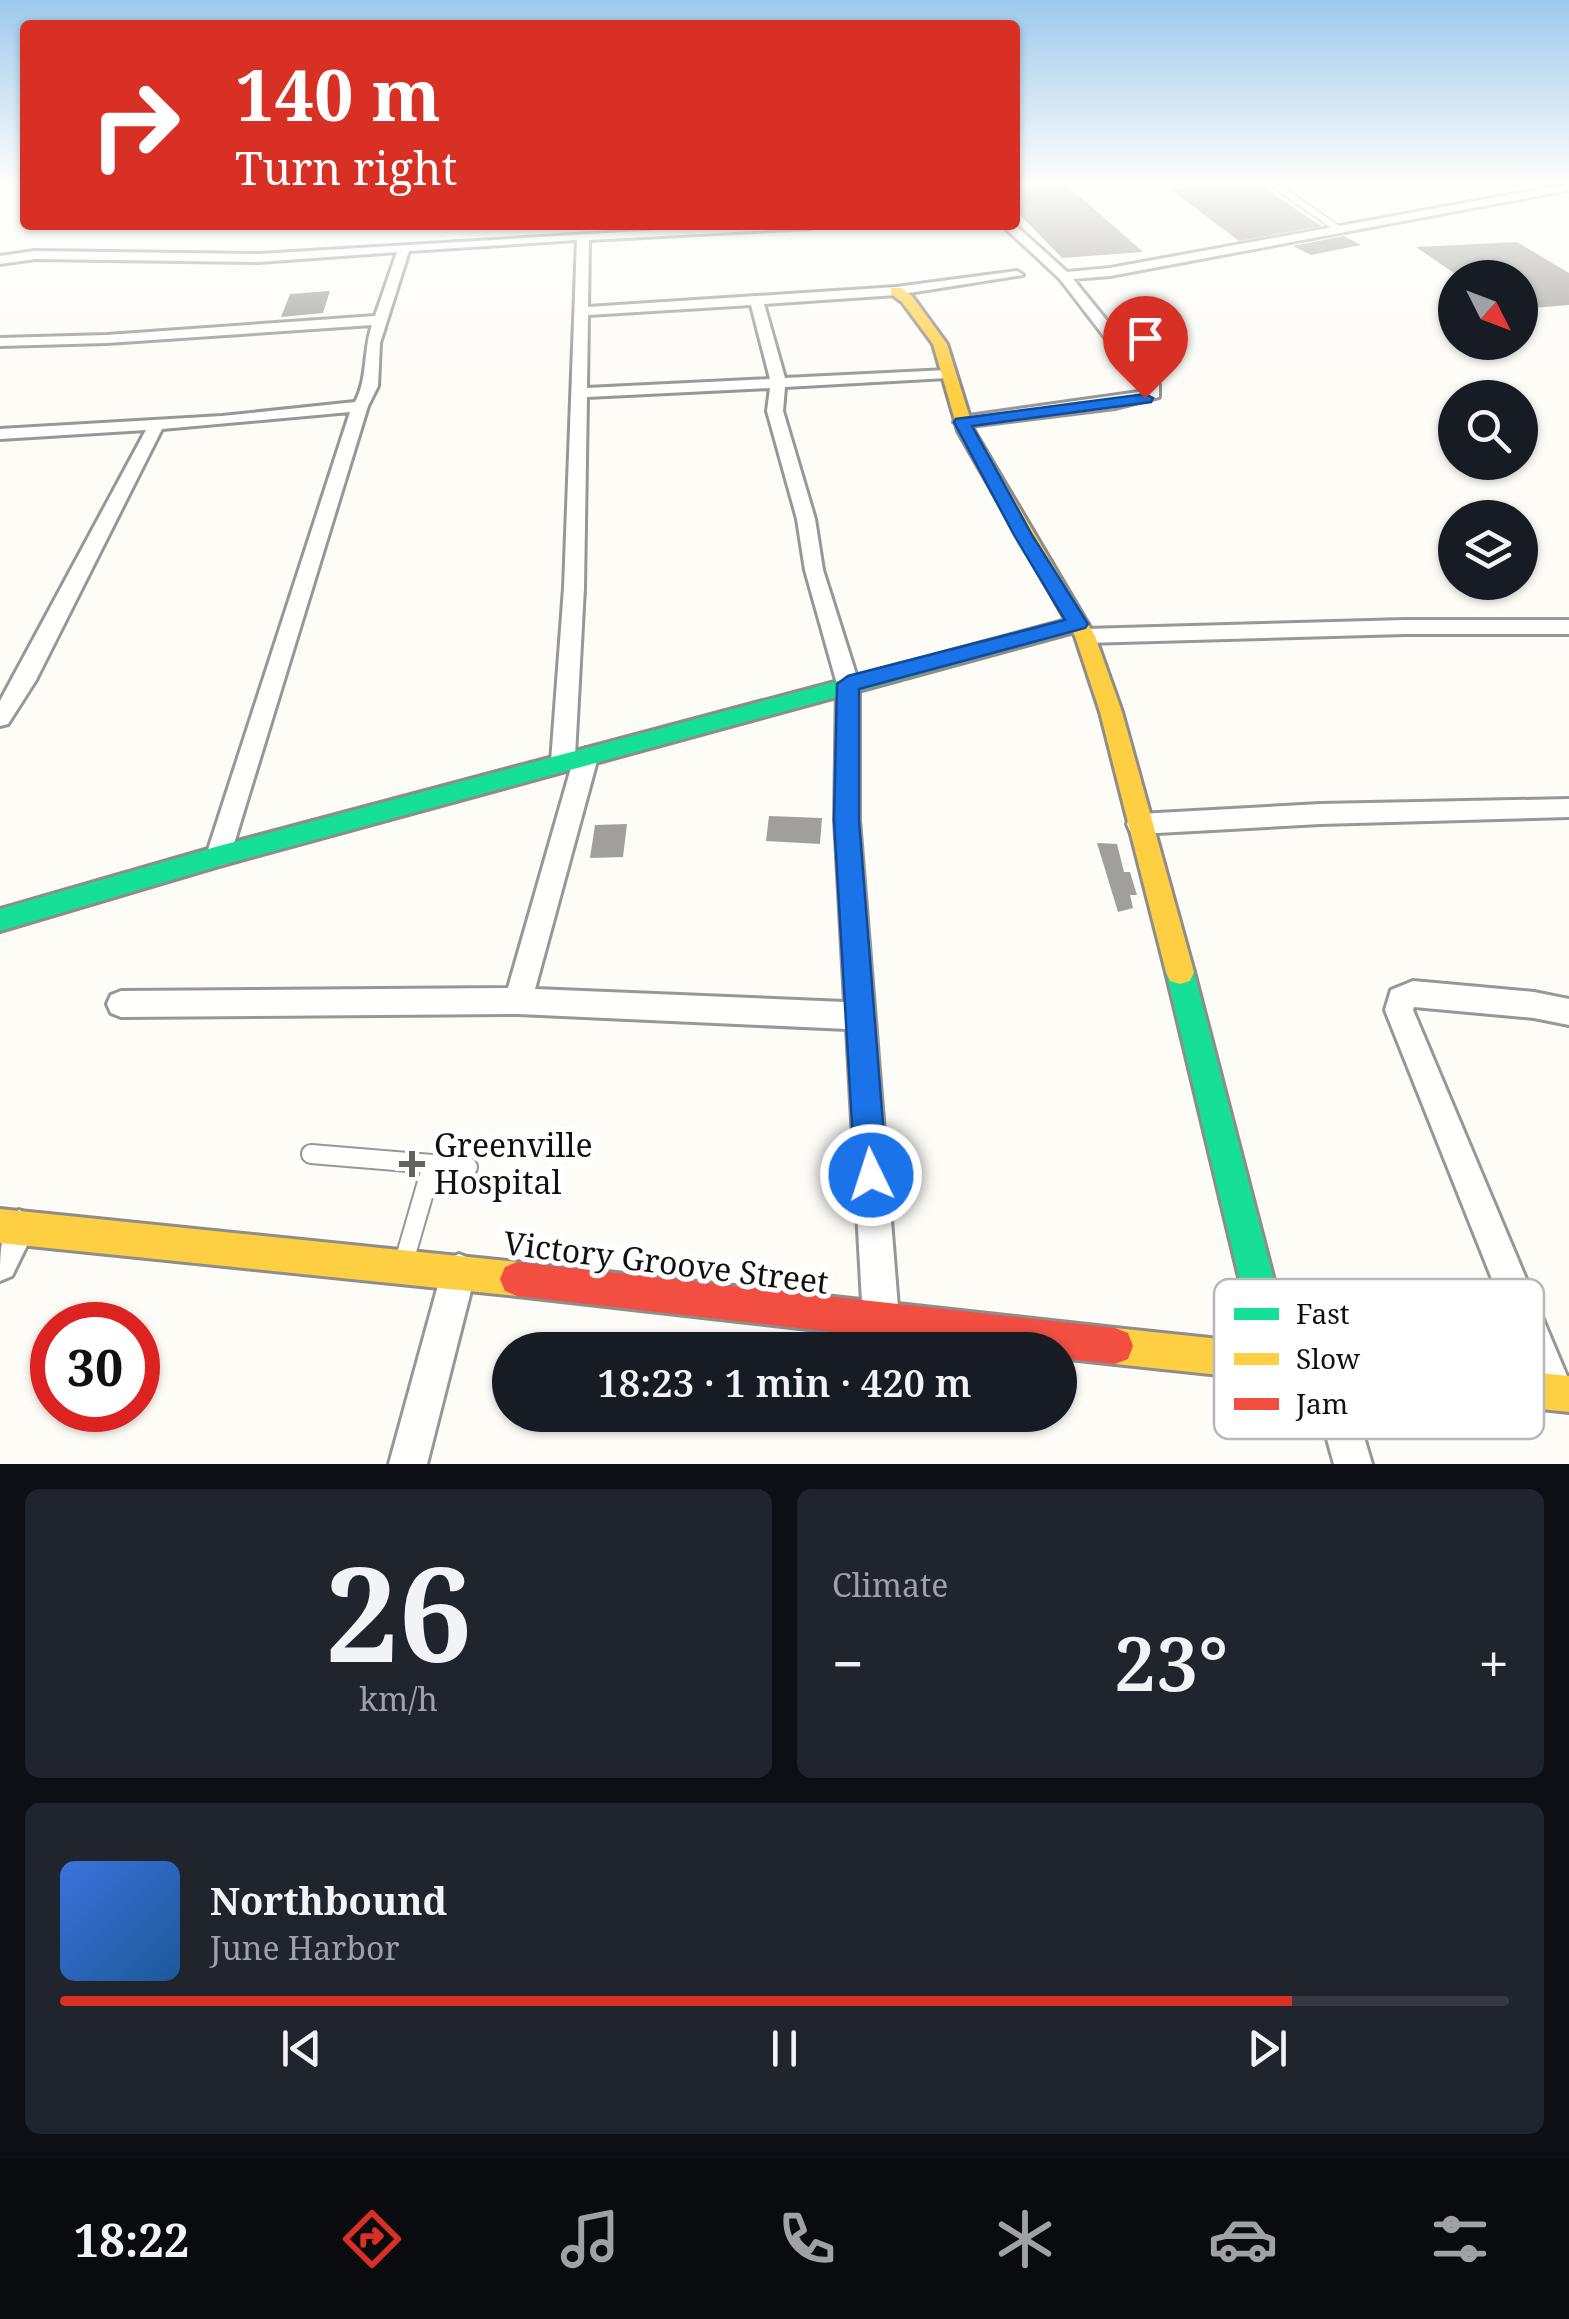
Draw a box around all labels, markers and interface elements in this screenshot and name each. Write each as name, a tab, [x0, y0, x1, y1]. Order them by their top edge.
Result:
text: 140 m	[235, 46, 441, 142]
icon: right	[70, 60, 200, 190]
text: Turn right	[235, 137, 457, 198]
north arrow	[1438, 260, 1538, 360]
map controls	[1438, 260, 1538, 600]
pin	[1103, 296, 1188, 399]
icon: arrive	[1118, 311, 1173, 366]
button: search	[1438, 380, 1538, 480]
button: layers	[1438, 500, 1538, 600]
place label: Greenville Hospital	[434, 1123, 593, 1203]
position arrow	[819, 1123, 923, 1227]
marker: Greenville Hospital	[399, 1151, 425, 1177]
street label: Victory Groove Street	[501, 1220, 831, 1303]
legend	[1214, 1279, 1544, 1439]
text: Fast	[1296, 1294, 1350, 1332]
speed limit sign: 30	[30, 1302, 160, 1432]
text: Slow	[1296, 1339, 1361, 1377]
text: 18:23 · 1 min · 420 m	[597, 1356, 972, 1408]
text: Jam	[1295, 1384, 1348, 1422]
text: 26	[325, 1523, 472, 1700]
text: Climate	[832, 1563, 948, 1606]
text: 23°	[1114, 1611, 1228, 1713]
text: −	[832, 1625, 864, 1700]
text: +	[1478, 1625, 1509, 1700]
text: km/h	[359, 1677, 438, 1720]
text: Northbound	[210, 1874, 447, 1926]
text: June Harbor	[210, 1926, 399, 1969]
icon: previous	[274, 2021, 329, 2076]
icon: pause	[757, 2021, 812, 2076]
icon: next	[1240, 2021, 1295, 2076]
icon: directions	[337, 2204, 407, 2274]
icon: music	[555, 2204, 625, 2274]
icon: phone	[772, 2204, 842, 2274]
icon: climate	[990, 2204, 1060, 2274]
icon: car	[1208, 2204, 1278, 2274]
icon: filters	[1425, 2204, 1495, 2274]
text: 18:22	[74, 2209, 189, 2270]

